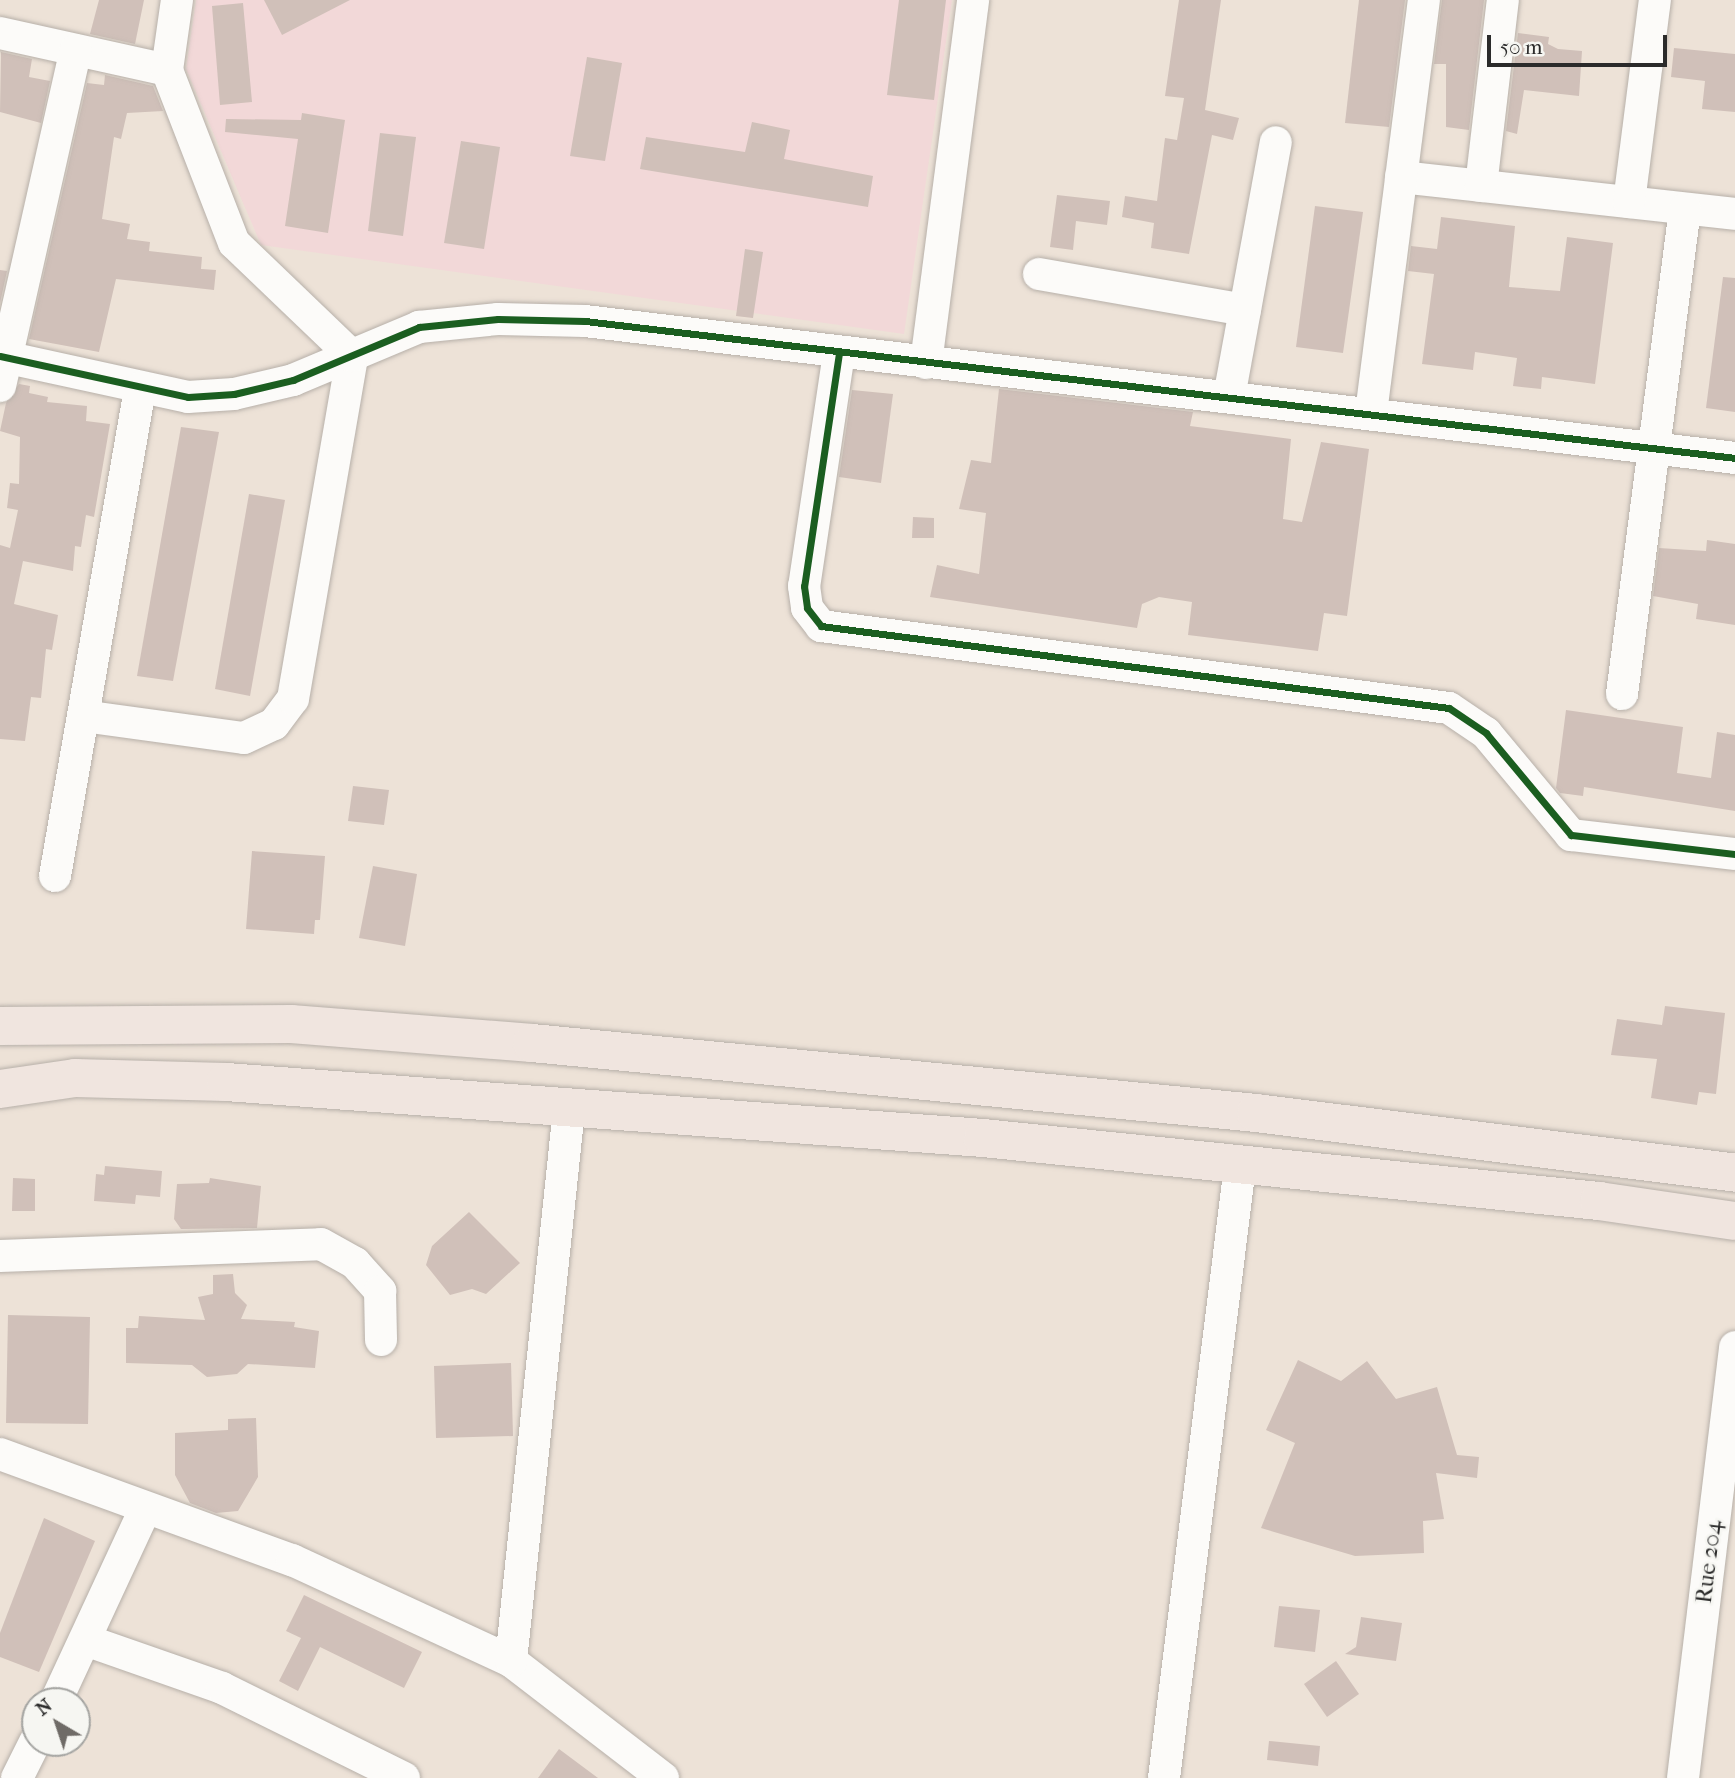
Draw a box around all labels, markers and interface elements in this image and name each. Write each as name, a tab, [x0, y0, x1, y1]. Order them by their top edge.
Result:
scale bar	[1490, 21, 1670, 65]
text: 50 m	[1500, 35, 1543, 59]
street label: Rue 204	[1690, 1519, 1728, 1605]
north arrow	[21, 1687, 91, 1757]
text: N	[32, 1694, 57, 1720]

